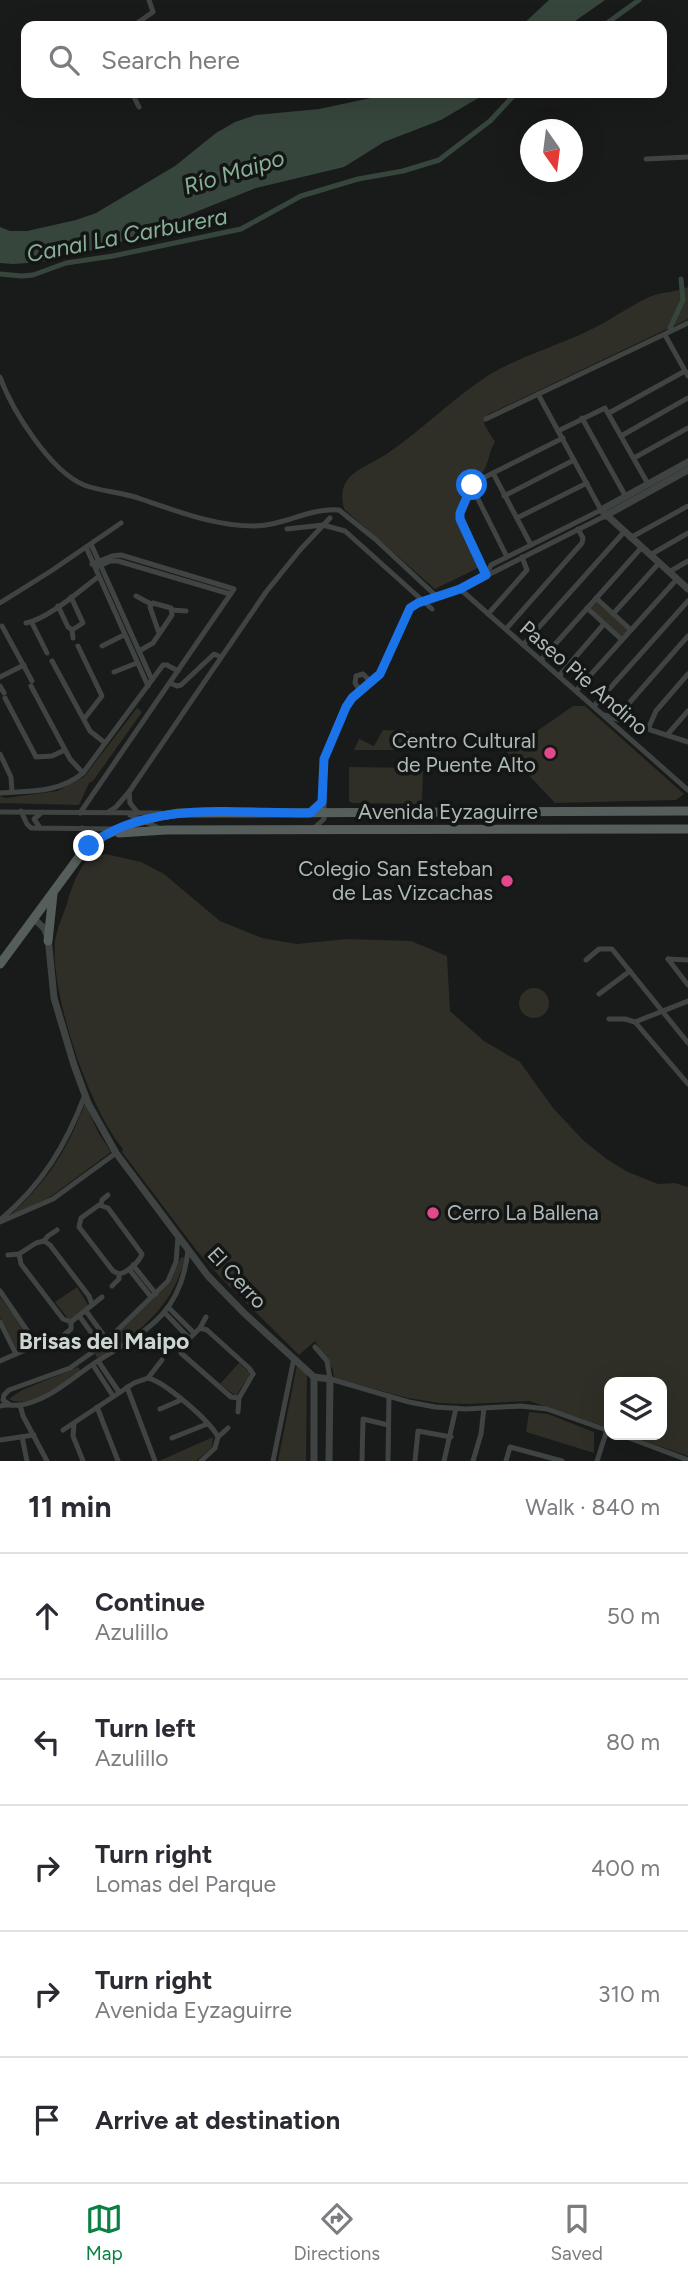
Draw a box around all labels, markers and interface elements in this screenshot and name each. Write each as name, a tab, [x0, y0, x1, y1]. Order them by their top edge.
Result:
search box	[21, 21, 667, 98]
icon: search	[45, 41, 83, 79]
text: Search here	[101, 44, 240, 76]
north arrow	[520, 119, 583, 182]
water label: Río Maipo	[180, 143, 288, 201]
water label: Canal La Carburera	[24, 202, 230, 268]
route start	[456, 469, 487, 500]
street label: Paseo Pie Andino	[515, 615, 654, 740]
place label: Centro Cultural de Puente Alto	[392, 728, 536, 777]
marker: Centro Cultural de Puente Alto	[542, 745, 558, 761]
street label: Avenida Eyzaguirre	[358, 799, 538, 824]
route end	[73, 830, 104, 861]
place label: Colegio San Esteban de Las Vizcachas	[298, 856, 493, 905]
marker: Colegio San Esteban de Las Vizcachas	[499, 873, 515, 889]
place label: Cerro La Ballena	[447, 1200, 599, 1225]
marker: Cerro La Ballena	[425, 1205, 441, 1221]
street label: El Cerro	[203, 1242, 272, 1314]
district label: Brisas del Maipo	[19, 1327, 189, 1355]
map controls	[604, 1377, 667, 1440]
button: layers	[604, 1377, 667, 1440]
text: 11 min	[28, 1488, 112, 1525]
text: Walk · 840 m	[525, 1493, 660, 1521]
text: Continue	[95, 1586, 205, 1618]
icon: ahead	[28, 1597, 66, 1635]
text: 50 m	[607, 1602, 660, 1630]
text: Azulillo	[95, 1618, 169, 1646]
text: Turn left	[95, 1712, 196, 1744]
icon: left	[28, 1723, 66, 1761]
text: 80 m	[606, 1728, 660, 1756]
text: Azulillo	[95, 1744, 169, 1772]
text: Turn right	[95, 1838, 212, 1870]
icon: right	[28, 1849, 66, 1887]
text: 400 m	[591, 1854, 660, 1882]
text: Lomas del Parque	[95, 1870, 276, 1898]
text: Turn right	[95, 1964, 212, 1996]
icon: right	[28, 1975, 66, 2013]
text: 310 m	[598, 1980, 660, 2008]
text: Avenida Eyzaguirre	[95, 1996, 292, 2024]
icon: arrive	[28, 2101, 66, 2139]
text: Arrive at destination	[95, 2104, 340, 2136]
tab: Map	[85, 2200, 123, 2265]
tab: Directions	[293, 2200, 380, 2265]
tab: Saved	[550, 2200, 603, 2265]

